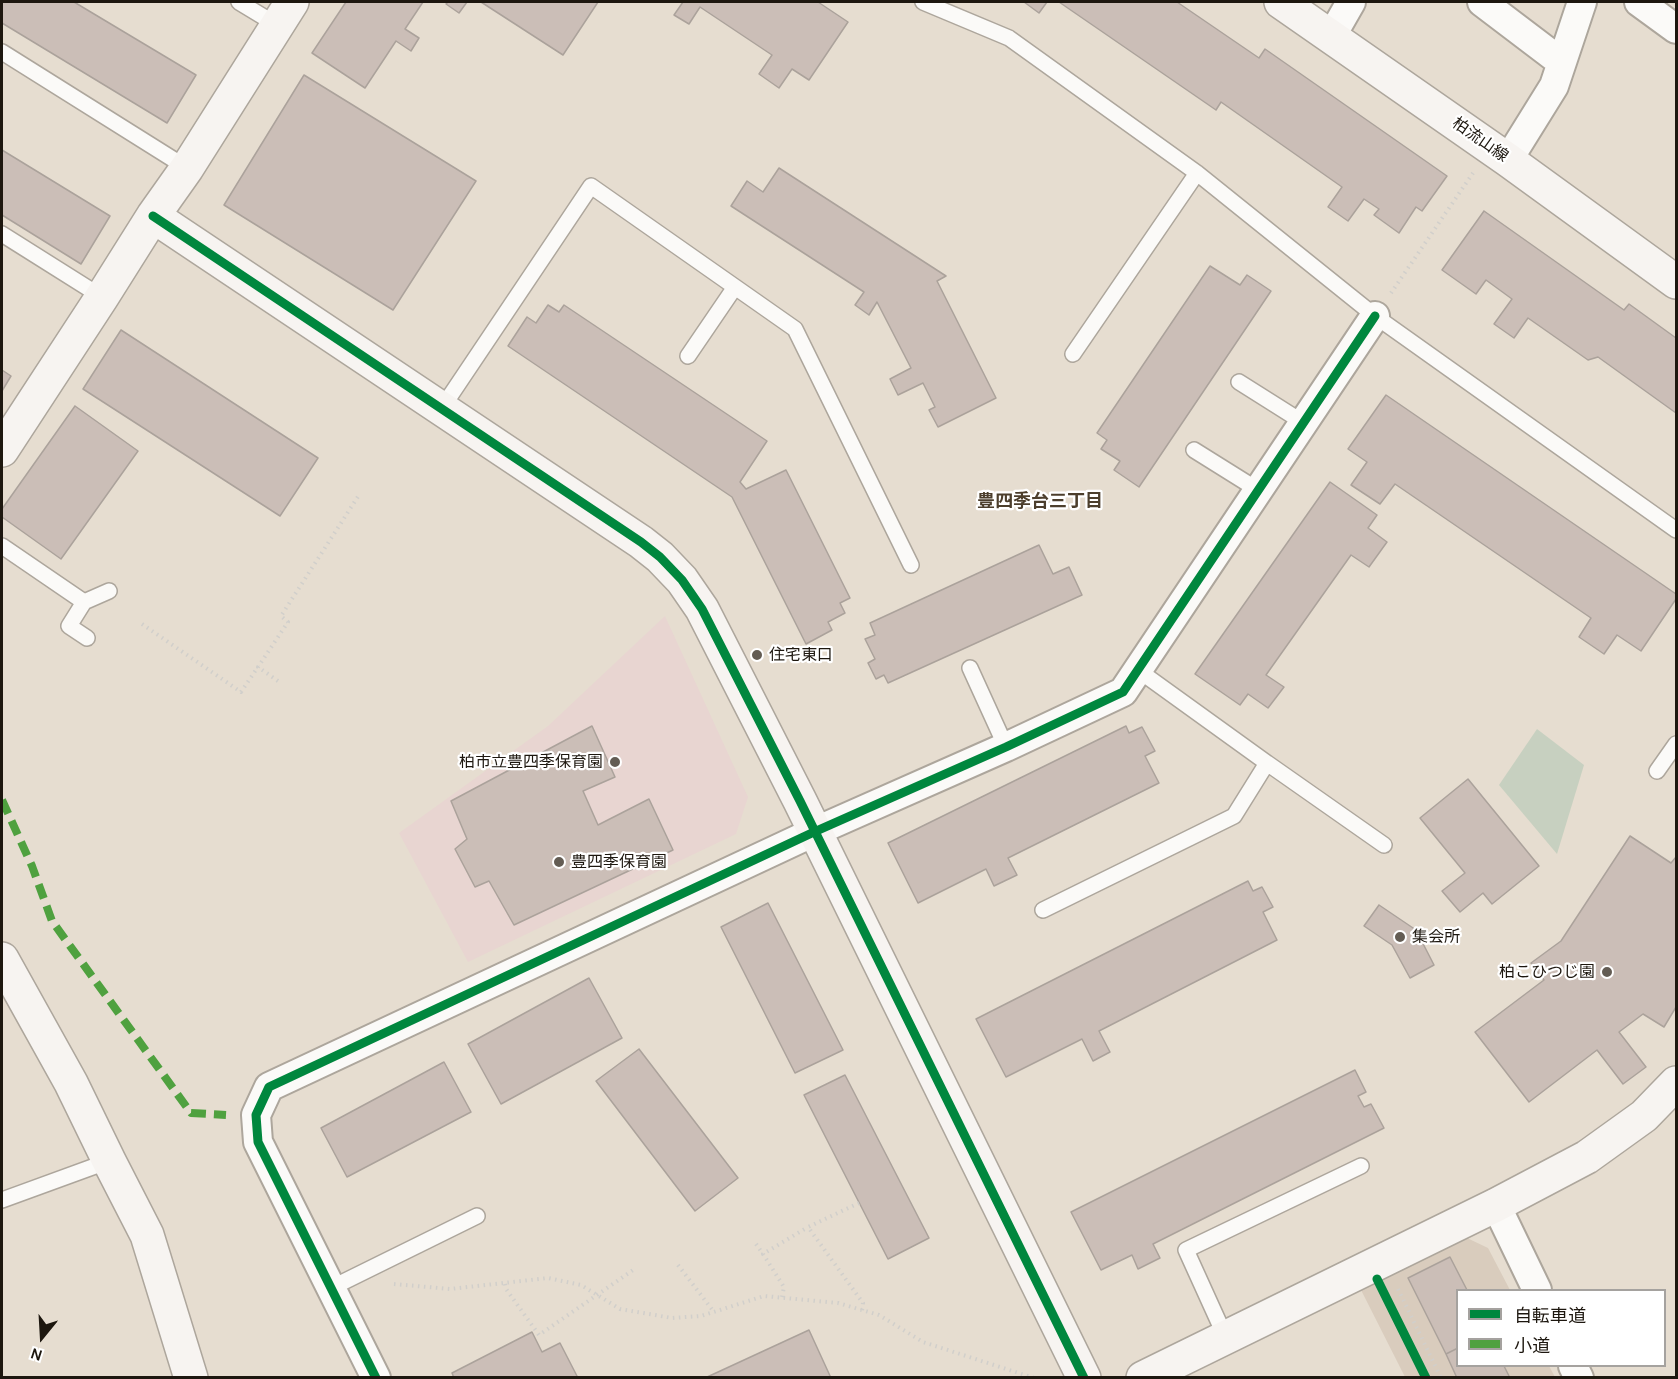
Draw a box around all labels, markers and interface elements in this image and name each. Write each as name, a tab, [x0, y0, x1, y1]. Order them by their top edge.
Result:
street label: 柏流山線	[1448, 114, 1512, 166]
district label: 豊四季台三丁目	[977, 491, 1103, 513]
place label: 住宅東口	[769, 645, 833, 665]
marker: 住宅東口	[750, 648, 764, 662]
place label: 柏市立豊四季保育園	[459, 752, 603, 772]
marker: 柏市立豊四季保育園	[608, 755, 622, 769]
place label: 豊四季保育園	[571, 852, 667, 872]
marker: 豊四季保育園	[552, 855, 566, 869]
place label: 集会所	[1412, 927, 1460, 947]
marker: 集会所	[1393, 930, 1407, 944]
place label: 柏こひつじ園	[1499, 962, 1595, 982]
marker: 柏こひつじ園	[1600, 965, 1614, 979]
legend	[1456, 1289, 1666, 1367]
text: 自転車道	[1514, 1305, 1586, 1327]
north arrow	[12, 1307, 72, 1367]
text: 小道	[1514, 1335, 1550, 1357]
text: N	[28, 1344, 45, 1365]

